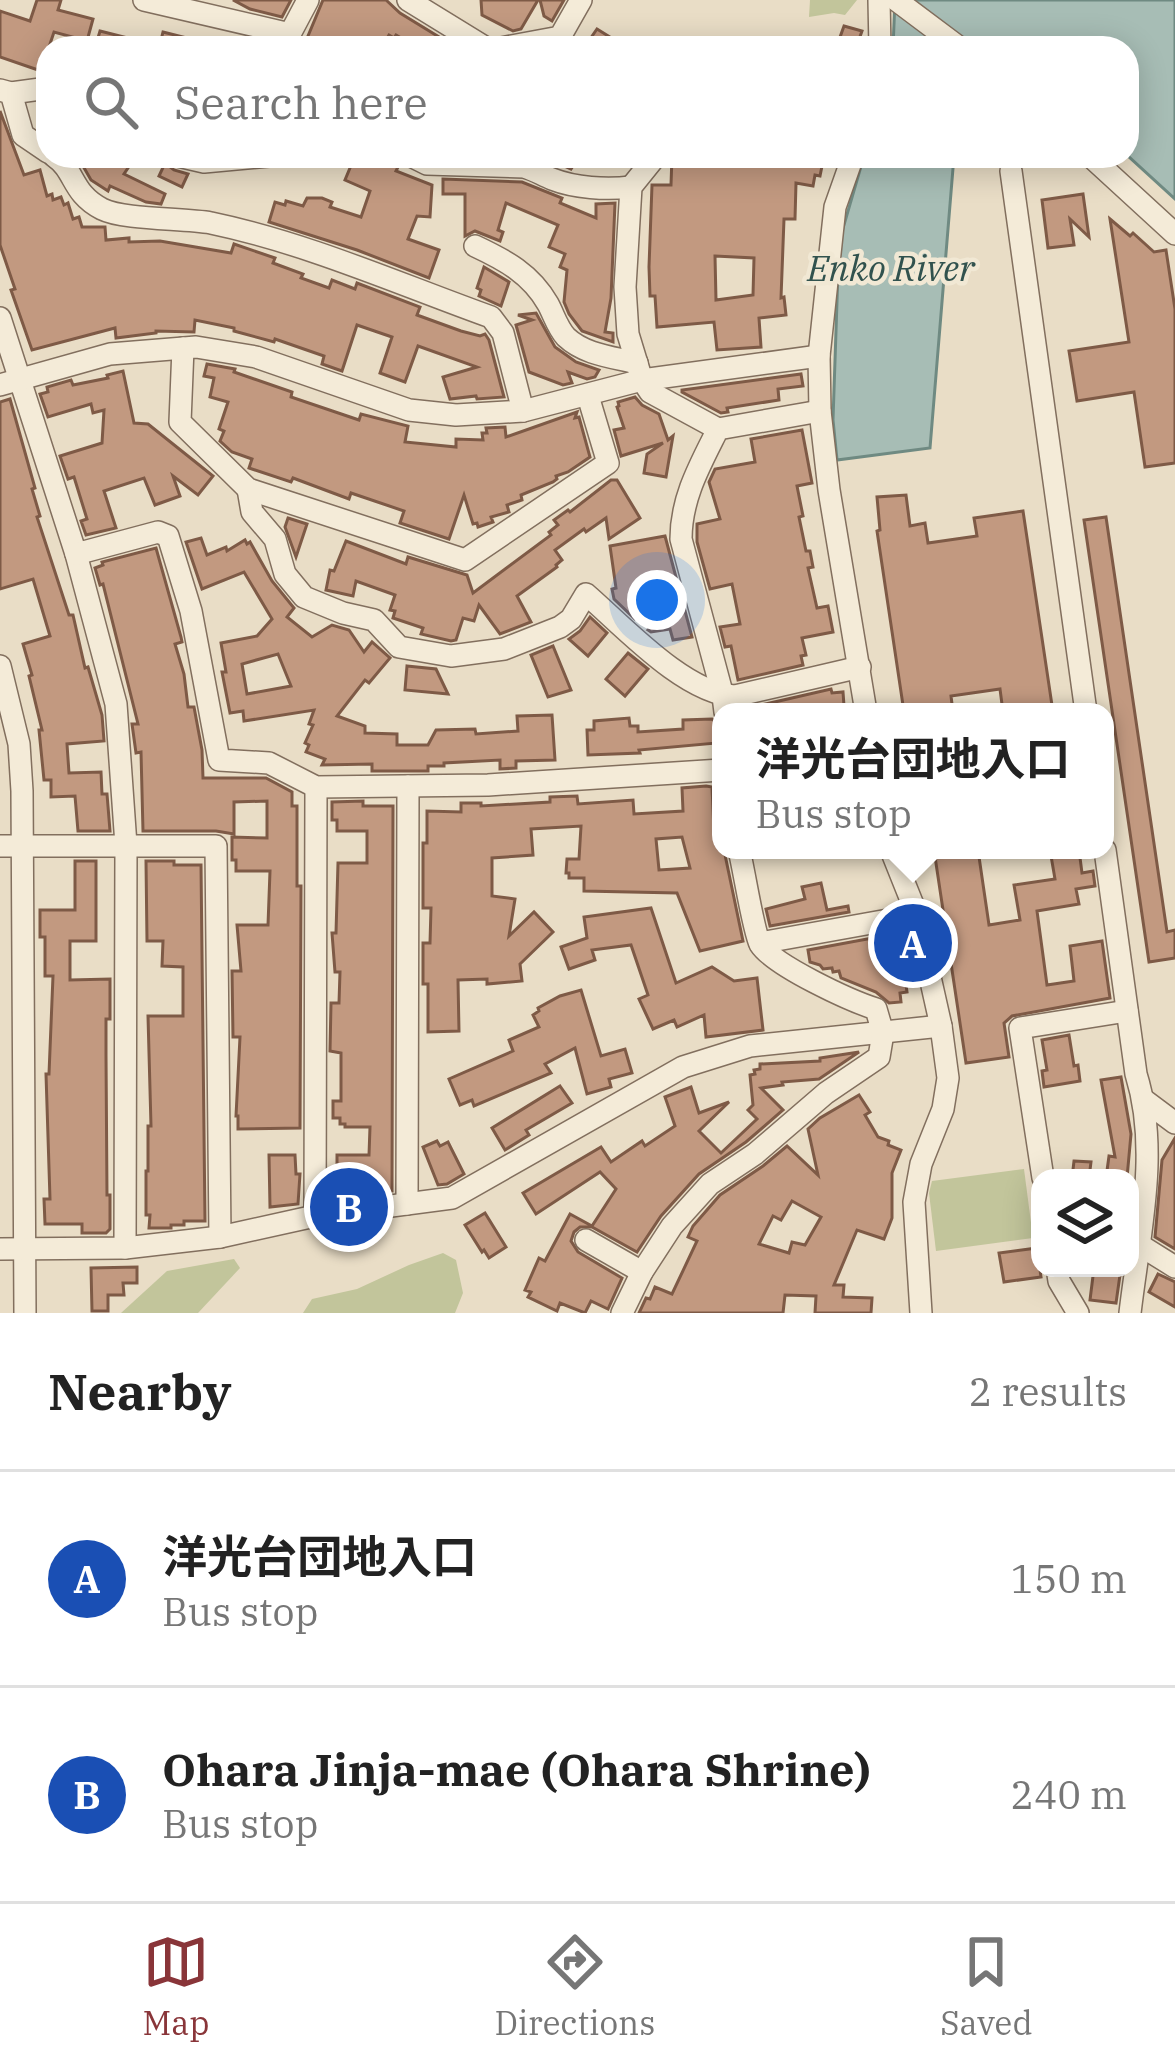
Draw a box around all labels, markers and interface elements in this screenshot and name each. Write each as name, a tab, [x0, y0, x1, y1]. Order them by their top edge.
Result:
search box	[36, 36, 1139, 168]
icon: search	[78, 69, 144, 135]
text: Search here	[174, 73, 428, 131]
water label: Enko River	[806, 244, 976, 291]
your location	[627, 570, 687, 630]
popup	[712, 703, 1114, 859]
text: 洋光台団地入口	[755, 729, 1071, 787]
text: Bus stop	[755, 788, 912, 839]
pin: A	[874, 898, 952, 988]
pin: B	[310, 1162, 388, 1252]
map controls	[1031, 1169, 1139, 1277]
button: layers	[1031, 1169, 1139, 1277]
text: Nearby	[48, 1358, 232, 1424]
text: 2 results	[969, 1366, 1127, 1417]
text: 洋光台団地入口	[162, 1527, 477, 1585]
text: A	[73, 1553, 101, 1604]
text: 150 m	[1011, 1553, 1127, 1604]
text: Bus stop	[162, 1586, 318, 1637]
text: Ohara Jinja-mae (Ohara Shrine)	[162, 1740, 870, 1798]
text: B	[73, 1769, 101, 1820]
text: 240 m	[1011, 1769, 1127, 1820]
text: Bus stop	[162, 1798, 318, 1849]
tab: Map	[142, 1929, 209, 2044]
tab: Directions	[494, 1929, 655, 2044]
tab: Saved	[940, 1929, 1033, 2044]

